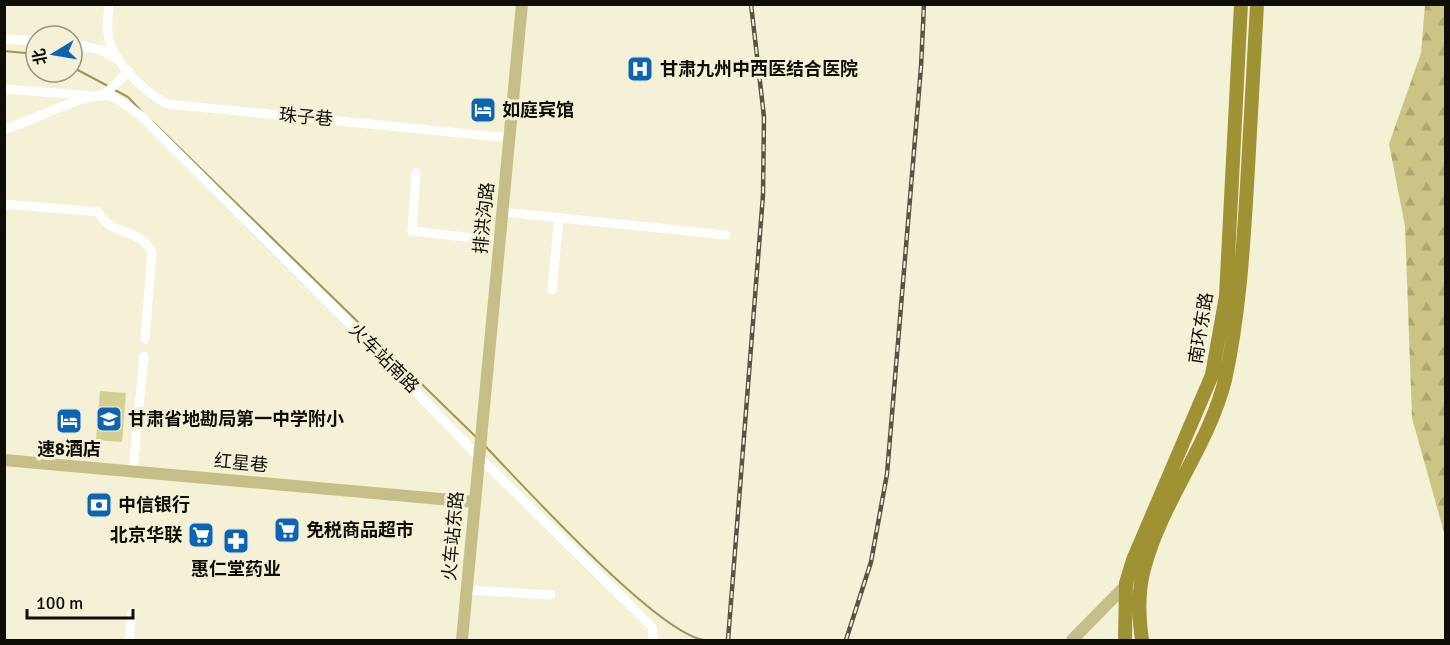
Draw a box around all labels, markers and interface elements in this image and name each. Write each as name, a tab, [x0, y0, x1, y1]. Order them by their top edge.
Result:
north arrow	[24, 24, 84, 84]
text: 北	[29, 47, 52, 66]
hospital icon: 甘肃九州中西医结合医院	[625, 54, 655, 84]
place label: 甘肃九州中西医结合医院	[660, 58, 858, 80]
hotel icon: 如庭宾馆	[468, 95, 498, 125]
place label: 如庭宾馆	[502, 99, 574, 121]
street label: 珠子巷	[278, 104, 334, 130]
street label: 排洪沟路	[469, 181, 499, 255]
street label: 南环东路	[1185, 291, 1217, 365]
street label: 火车站南路	[344, 318, 424, 398]
school or university icon: 甘肃省地勘局第一中学附小	[94, 404, 124, 434]
hotel icon: 速8酒店	[54, 406, 84, 436]
place label: 甘肃省地勘局第一中学附小	[128, 408, 344, 430]
place label: 速8酒店	[37, 438, 101, 460]
street label: 红星巷	[213, 450, 269, 476]
bank icon: 中信银行	[84, 490, 114, 520]
street label: 火车站东路	[438, 490, 468, 582]
place label: 中信银行	[118, 494, 190, 516]
supermarket icon: 免税商品超市	[272, 515, 302, 545]
place label: 免税商品超市	[306, 519, 414, 541]
supermarket icon: 北京华联	[186, 520, 216, 550]
place label: 北京华联	[110, 524, 183, 546]
pharmacy icon: 惠仁堂药业	[221, 526, 251, 556]
place label: 惠仁堂药业	[191, 558, 281, 580]
scale bar	[27, 582, 134, 620]
text: 100 m	[36, 592, 83, 614]

